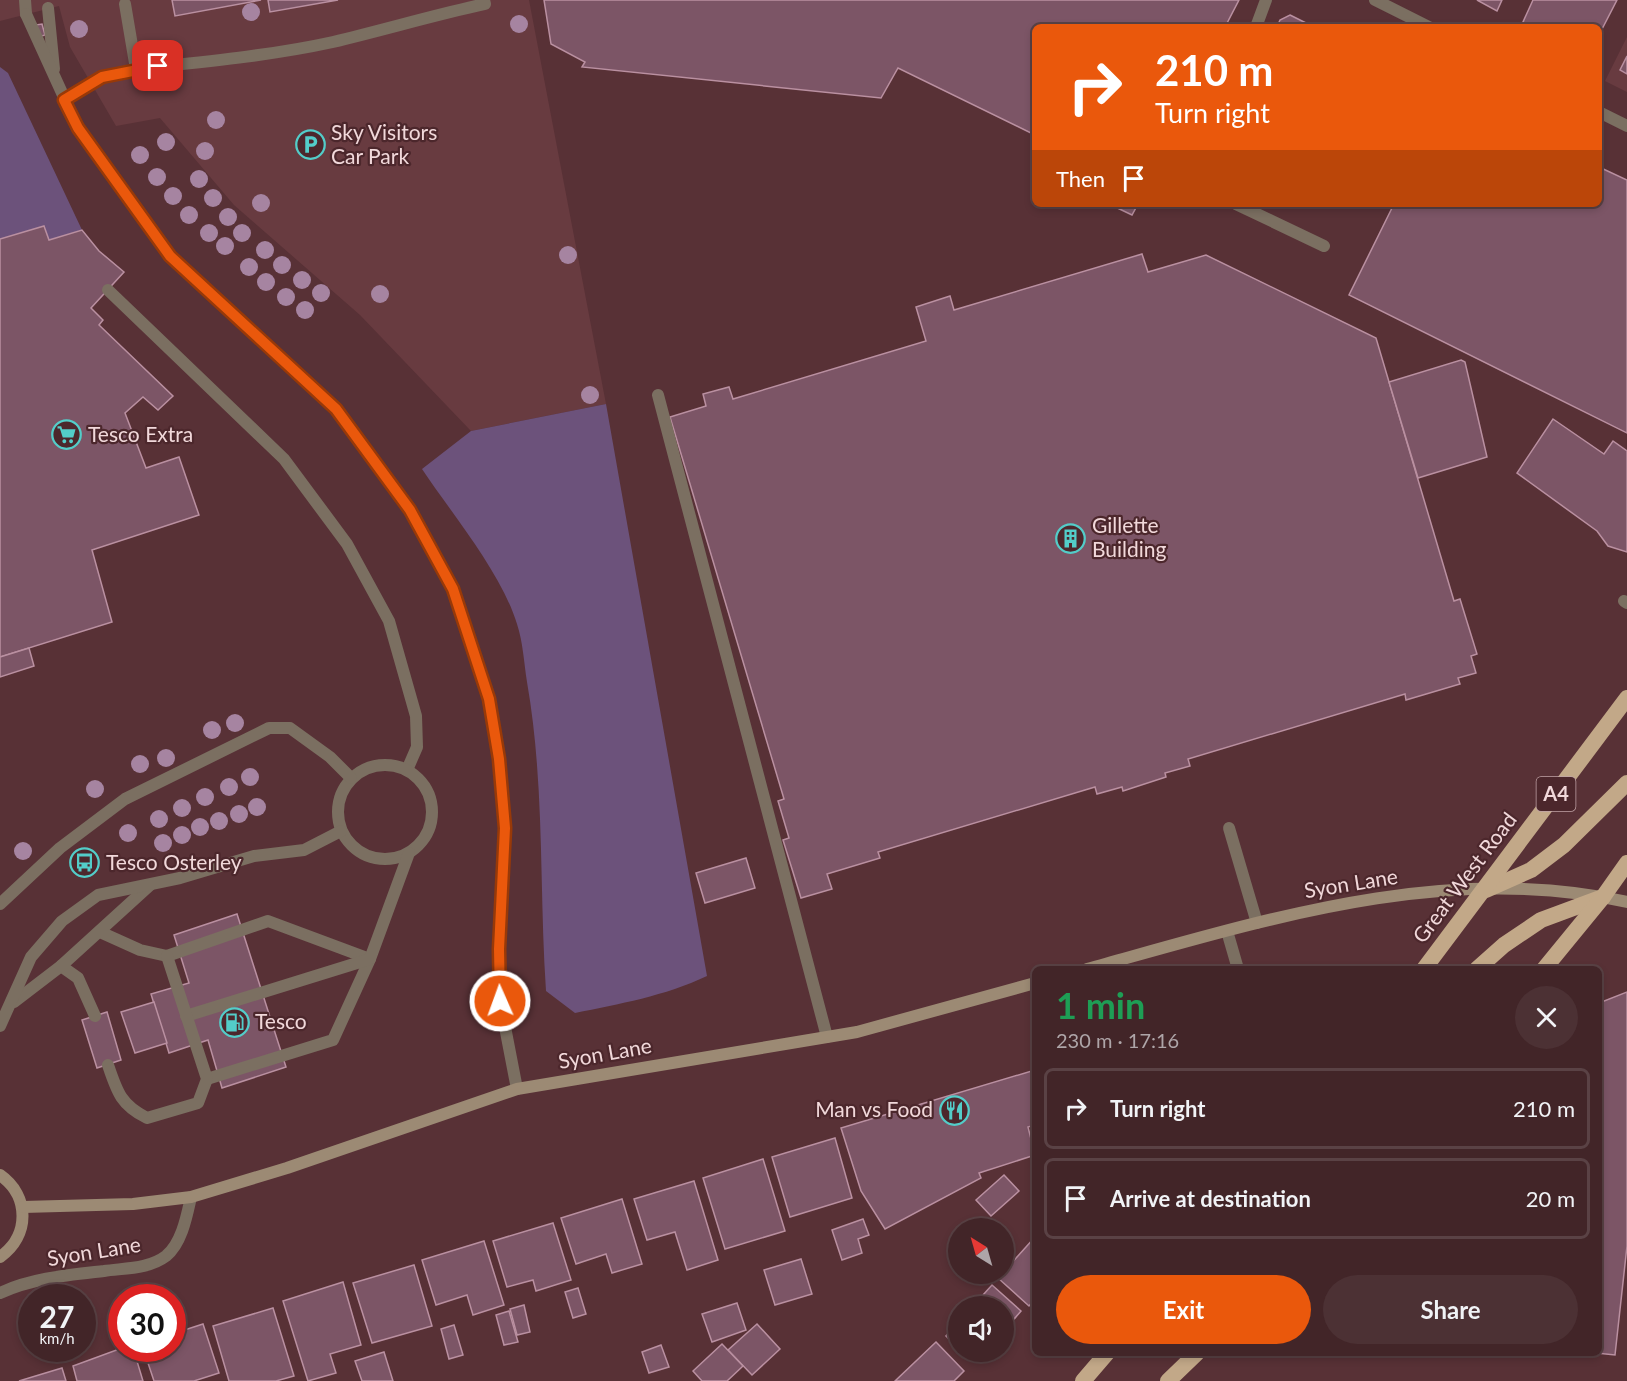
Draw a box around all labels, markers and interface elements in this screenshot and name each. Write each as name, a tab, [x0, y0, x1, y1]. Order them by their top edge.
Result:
pin	[132, 40, 183, 91]
text: 210 m	[1155, 45, 1273, 95]
icon: right	[1056, 48, 1134, 126]
icon: arrive	[141, 49, 174, 82]
text: Turn right	[1155, 96, 1270, 129]
place label: Sky Visitors Car Park	[331, 119, 437, 168]
parking icon: Sky Visitors Car Park	[294, 129, 326, 161]
icon: arrive	[1117, 162, 1150, 195]
text: Then	[1056, 165, 1105, 192]
supermarket icon: Tesco Extra	[51, 419, 83, 451]
place label: Tesco Extra	[88, 421, 193, 446]
place label: Gillette Building	[1092, 512, 1167, 561]
building icon: Gillette Building	[1055, 522, 1087, 554]
road number: A4	[1536, 777, 1576, 811]
street label: Great West Road	[1407, 807, 1521, 947]
bus stop icon: Tesco Osterley	[69, 847, 101, 879]
place label: Tesco Osterley	[106, 849, 242, 874]
street label: Syon Lane	[1302, 863, 1399, 902]
position arrow	[468, 969, 532, 1033]
text: 1 min	[1056, 983, 1145, 1027]
button: close	[1515, 986, 1578, 1049]
fuel station icon: Tesco	[218, 1006, 250, 1038]
place label: Tesco	[255, 1008, 307, 1033]
text: 230 m · 17:16	[1056, 1028, 1179, 1052]
street label: Syon Lane	[556, 1032, 653, 1073]
icon: right	[1059, 1092, 1092, 1125]
restaurant icon: Man vs Food	[938, 1094, 970, 1126]
text: Turn right	[1110, 1095, 1205, 1122]
text: 210 m	[1513, 1095, 1575, 1122]
place label: Man vs Food	[815, 1096, 933, 1121]
icon: arrive	[1059, 1182, 1092, 1215]
text: Arrive at destination	[1110, 1185, 1311, 1212]
text: 20 m	[1526, 1185, 1575, 1212]
north arrow	[948, 1218, 1014, 1284]
map controls	[948, 1218, 1014, 1362]
street label: Syon Lane	[45, 1231, 142, 1270]
button: Exit	[1056, 1275, 1311, 1344]
button: Share	[1323, 1275, 1578, 1344]
speed limit sign: 30	[108, 1284, 186, 1362]
button: sound	[948, 1296, 1014, 1362]
text: 27	[40, 1298, 74, 1334]
text: km/h	[39, 1329, 75, 1347]

